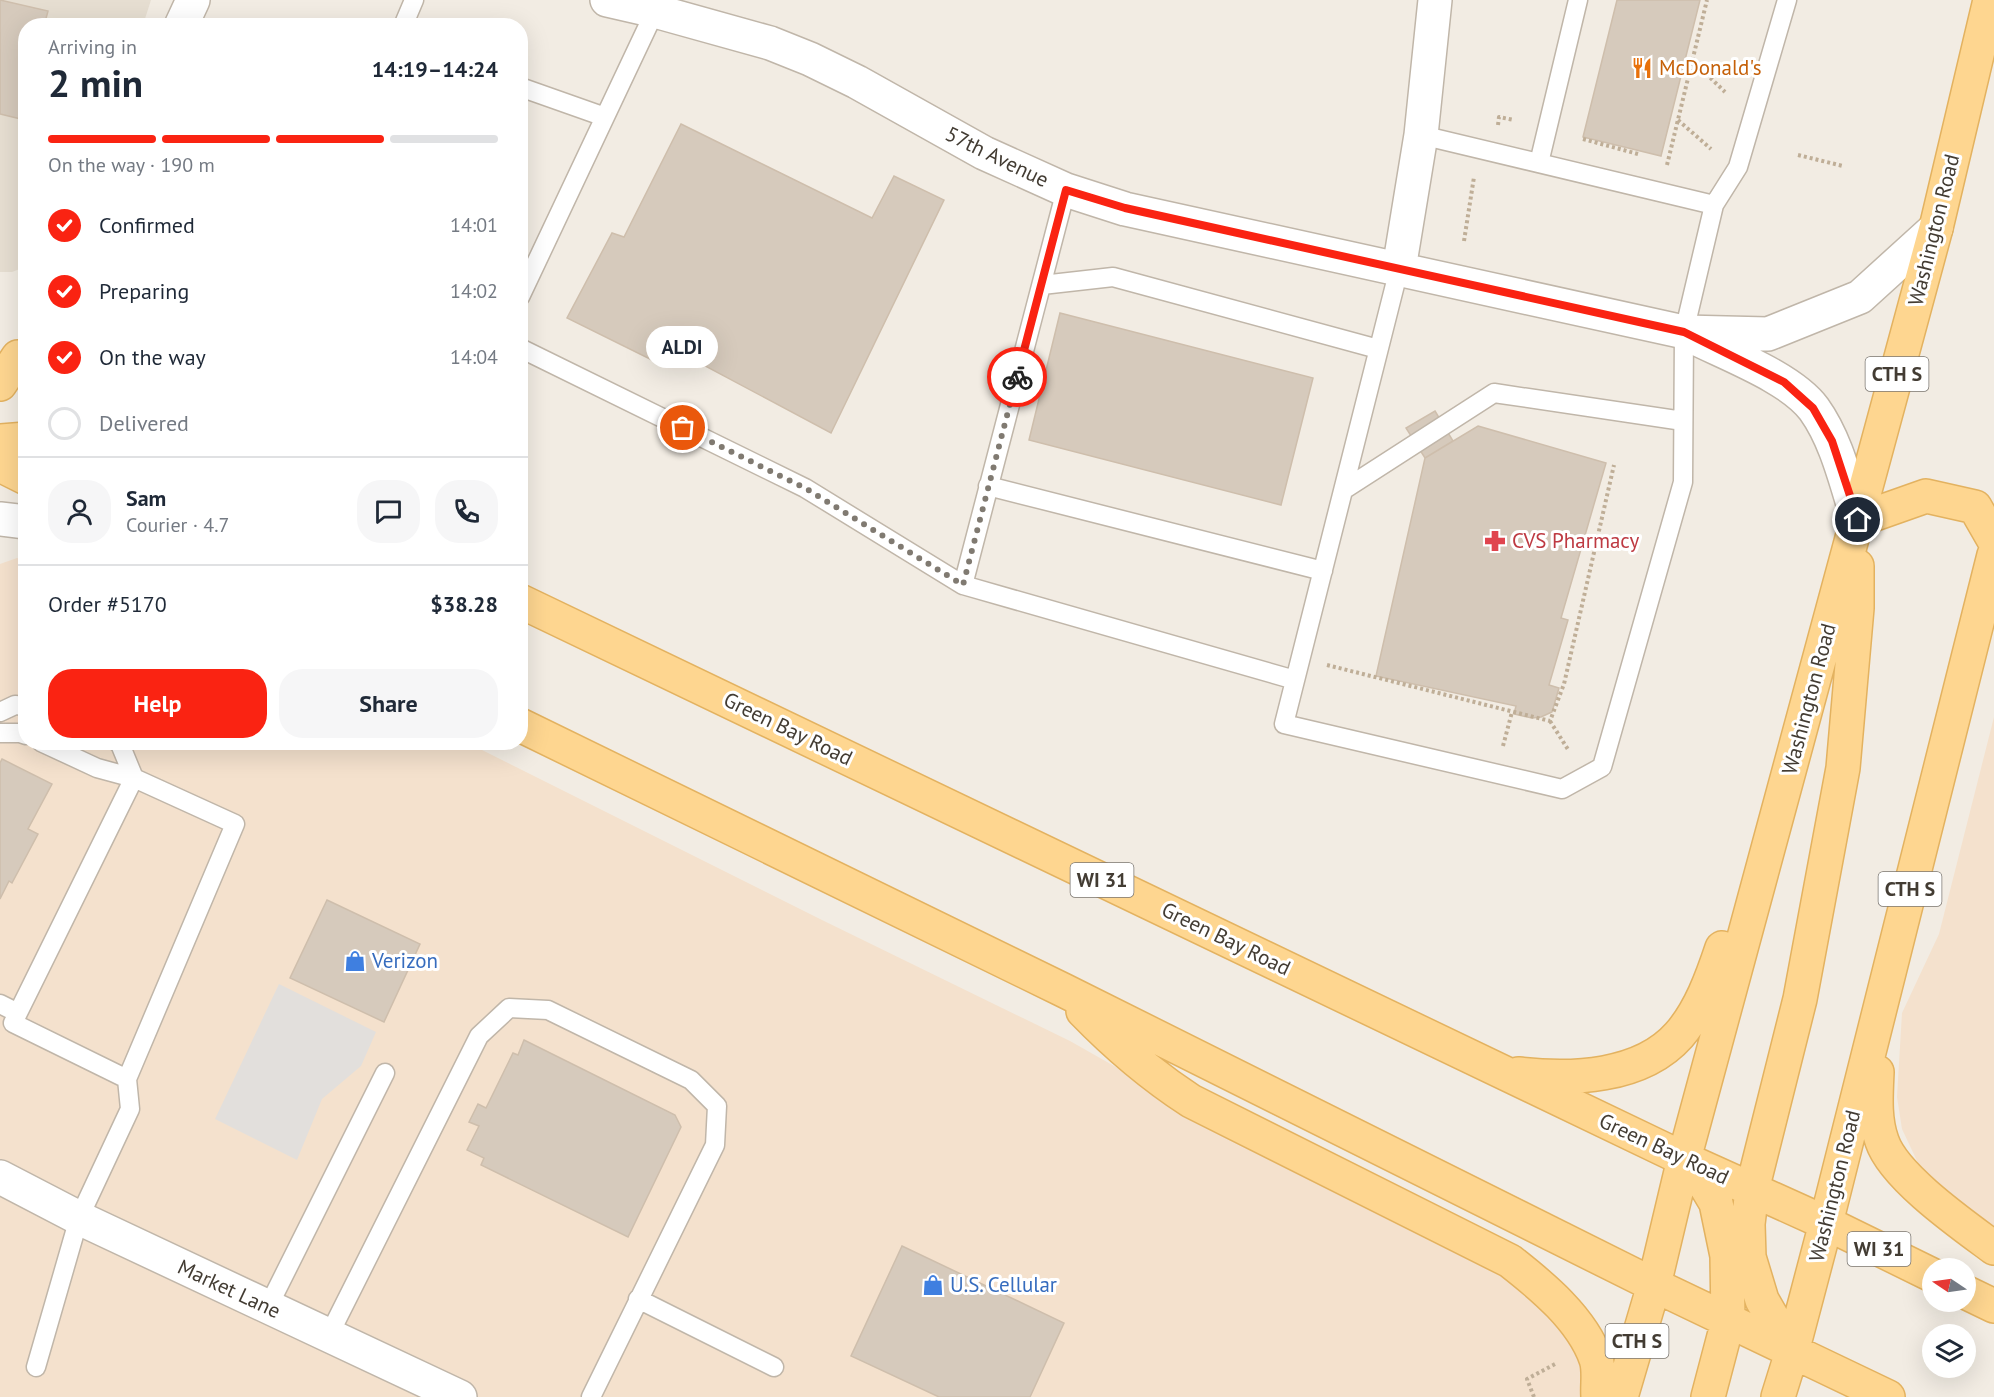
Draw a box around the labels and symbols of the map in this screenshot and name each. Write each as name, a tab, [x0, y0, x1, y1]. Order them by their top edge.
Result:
place label: McDonald's	[1659, 54, 1762, 81]
restaurant icon: McDonald's	[1630, 56, 1654, 80]
street label: 57th Avenue	[941, 120, 1053, 193]
street label: Washington Road	[1902, 151, 1965, 309]
callout: ALDI	[647, 326, 719, 368]
courier	[987, 347, 1047, 407]
road number: CTH S	[1866, 357, 1928, 391]
pin	[657, 402, 708, 453]
pin	[1832, 494, 1883, 545]
place label: CVS Pharmacy	[1512, 527, 1640, 554]
pharmacy icon: CVS Pharmacy	[1483, 529, 1507, 553]
street label: Washington Road	[1775, 620, 1842, 777]
street label: Green Bay Road	[719, 686, 857, 771]
road number: WI 31	[1070, 863, 1134, 897]
road number: CTH S	[1878, 872, 1942, 906]
street label: Green Bay Road	[1157, 896, 1295, 981]
place label: Verizon	[371, 947, 438, 974]
shop icon: Verizon	[343, 949, 367, 973]
street label: Green Bay Road	[1595, 1107, 1733, 1190]
street label: Washington Road	[1803, 1107, 1866, 1265]
road number: WI 31	[1848, 1232, 1910, 1266]
street label: Market Lane	[173, 1253, 285, 1324]
north arrow	[1922, 1258, 1976, 1312]
place label: U.S. Cellular	[950, 1271, 1057, 1298]
shop icon: U.S. Cellular	[921, 1273, 945, 1297]
road number: CTH S	[1606, 1324, 1668, 1358]

